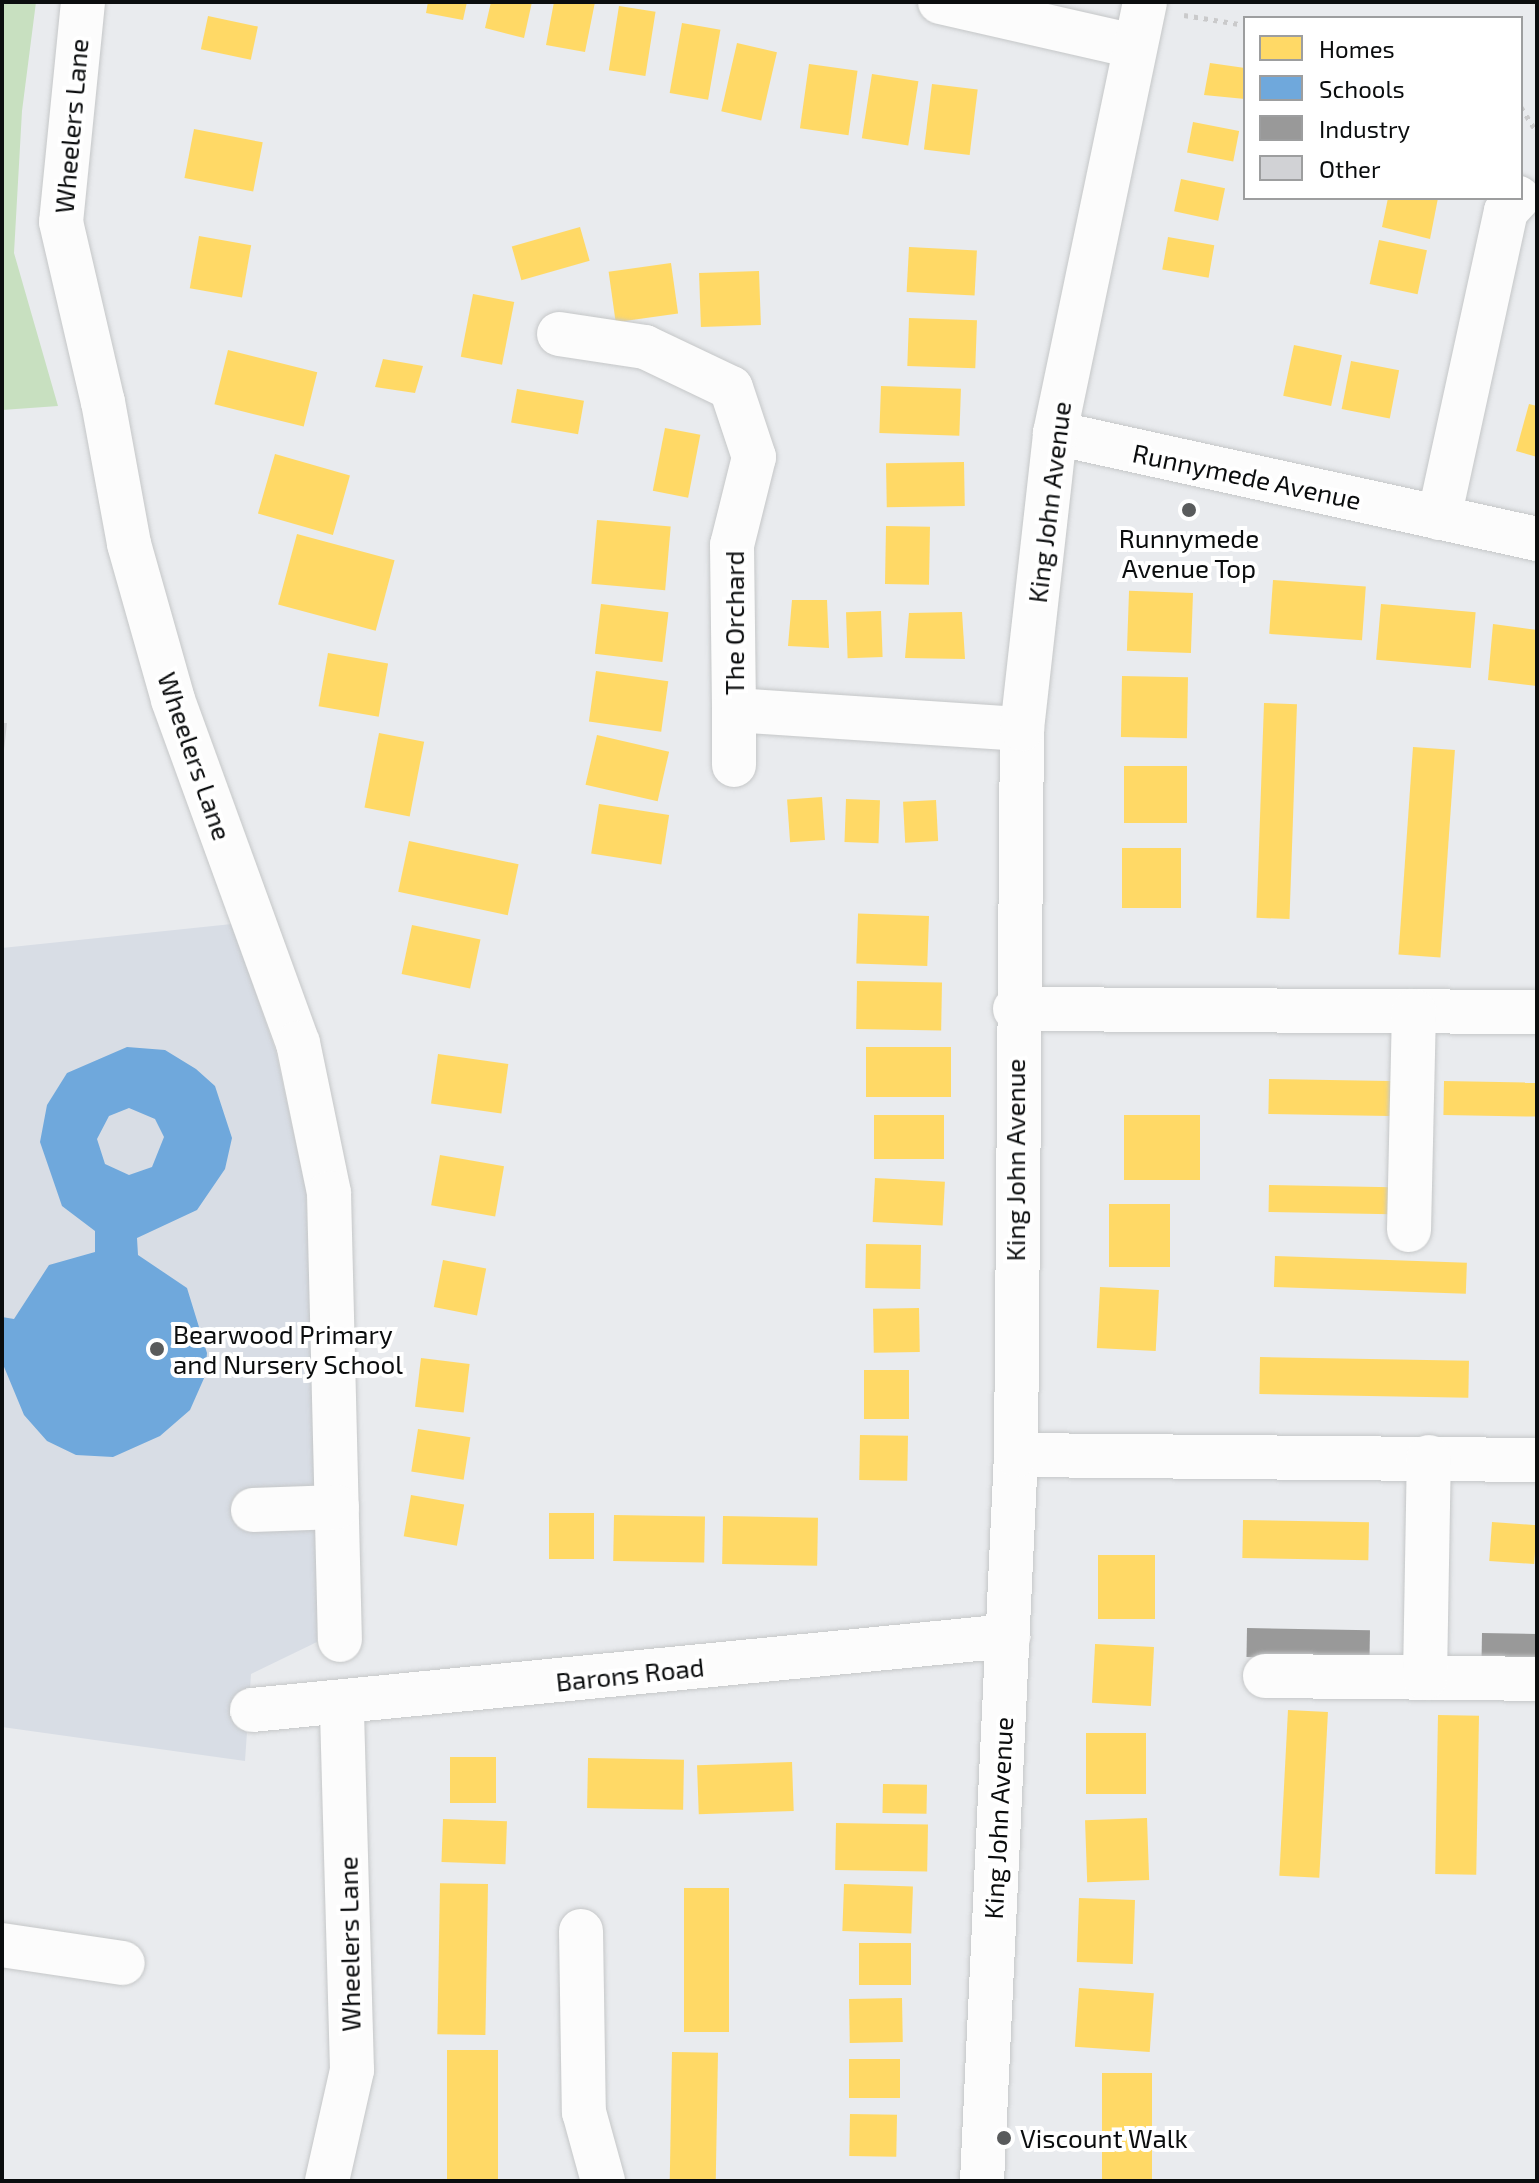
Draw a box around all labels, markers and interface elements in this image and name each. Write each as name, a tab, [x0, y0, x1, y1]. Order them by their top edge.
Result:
legend	[1243, 16, 1523, 200]
text: Homes	[1319, 34, 1395, 63]
street label: Wheelers Lane	[48, 37, 94, 215]
text: Schools	[1319, 74, 1405, 103]
text: Industry	[1319, 114, 1410, 143]
text: Other	[1319, 154, 1381, 183]
street label: King John Avenue	[1021, 399, 1077, 605]
street label: Runnymede Avenue	[1130, 436, 1364, 516]
marker: Runnymede Avenue Top	[1180, 501, 1198, 519]
place label: Runnymede Avenue Top	[1119, 522, 1259, 584]
street label: The Orchard	[718, 551, 750, 695]
street label: Wheelers Lane	[152, 668, 238, 844]
street label: King John Avenue	[999, 1058, 1031, 1262]
place label: Bearwood Primary and Nursery School	[173, 1318, 403, 1380]
marker: Bearwood Primary and Nursery School	[148, 1340, 166, 1358]
street label: Barons Road	[554, 1651, 706, 1697]
street label: King John Avenue	[977, 1715, 1019, 1921]
street label: Wheelers Lane	[332, 1856, 366, 2032]
place label: Viscount Walk	[1020, 2122, 1188, 2154]
marker: Viscount Walk	[995, 2129, 1013, 2147]

